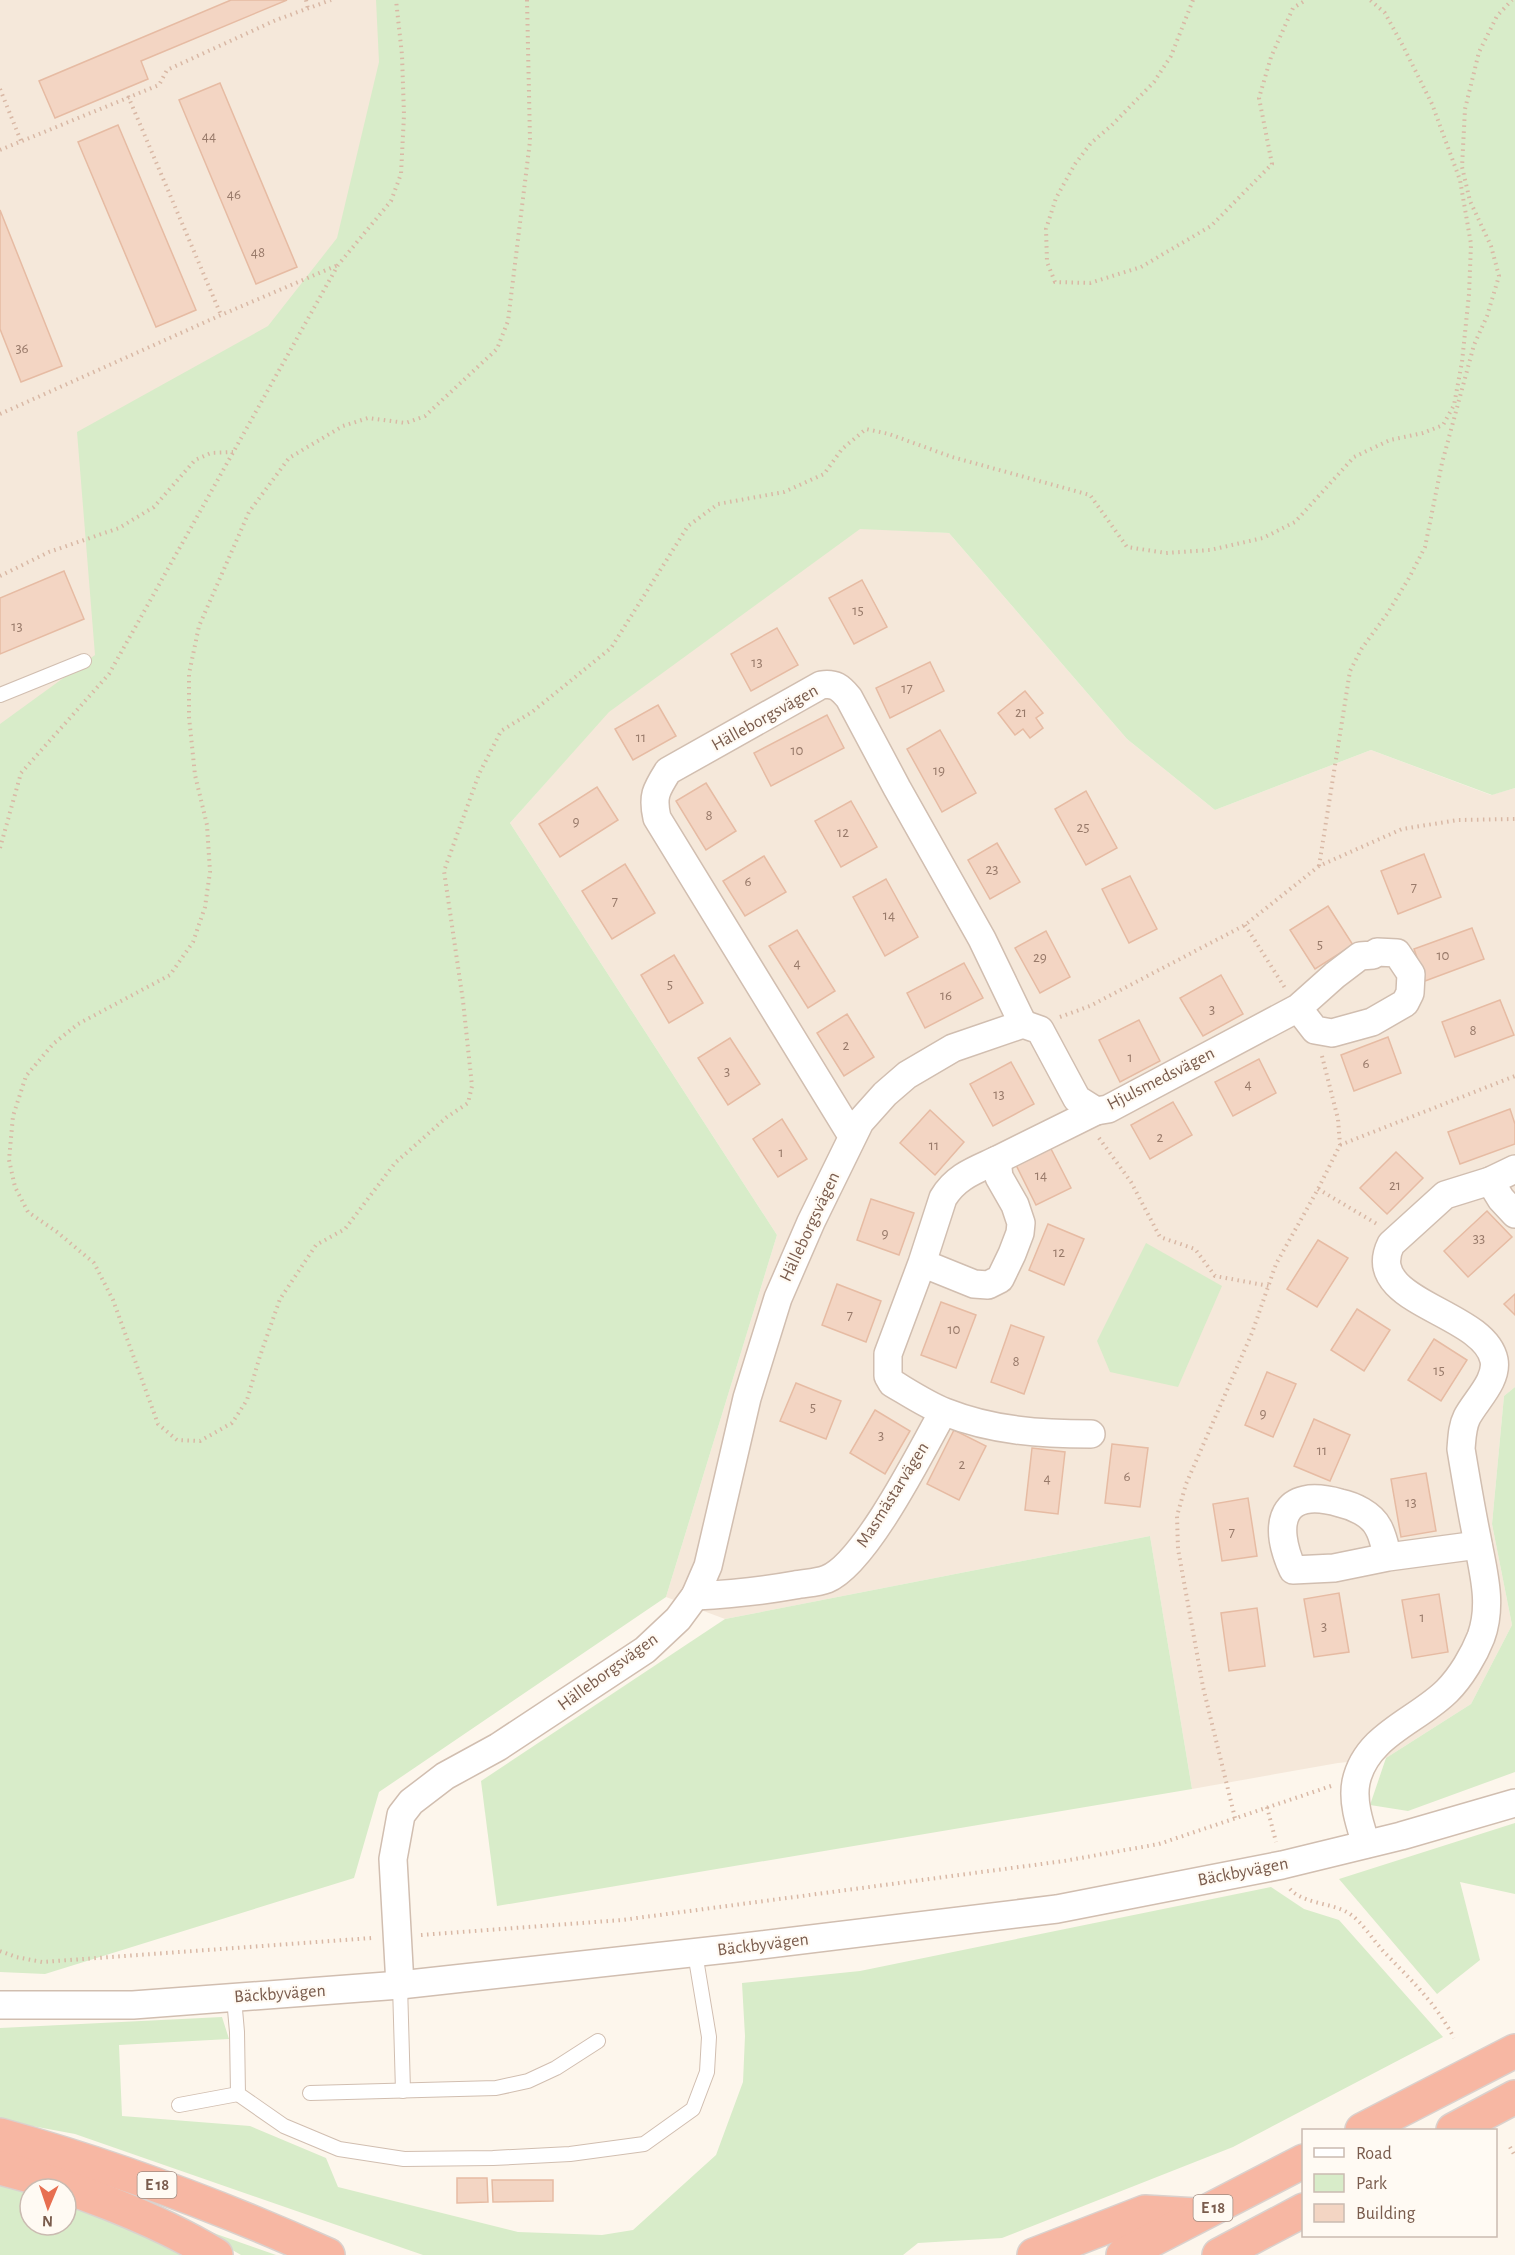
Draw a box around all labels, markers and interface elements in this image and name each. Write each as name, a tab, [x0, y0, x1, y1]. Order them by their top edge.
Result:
house number: 44	[202, 129, 216, 144]
house number: 46	[227, 187, 241, 202]
house number: 48	[251, 245, 265, 260]
house number: 36	[15, 341, 29, 356]
house number: 15	[852, 603, 864, 618]
house number: 13	[11, 619, 23, 634]
house number: 13	[751, 655, 763, 670]
street label: Hälleborgsvägen	[709, 681, 821, 755]
house number: 17	[901, 681, 913, 696]
house number: 21	[1015, 705, 1027, 720]
house number: 11	[636, 730, 646, 745]
house number: 10	[790, 743, 804, 758]
house number: 19	[933, 763, 945, 778]
house number: 8	[705, 808, 713, 823]
house number: 9	[572, 814, 580, 829]
house number: 25	[1076, 820, 1090, 835]
house number: 12	[837, 825, 849, 840]
house number: 23	[985, 862, 999, 877]
house number: 6	[744, 874, 752, 889]
house number: 7	[1411, 880, 1417, 895]
house number: 7	[612, 894, 618, 909]
house number: 14	[883, 908, 895, 923]
house number: 5	[1317, 937, 1323, 952]
house number: 10	[1436, 948, 1450, 963]
house number: 29	[1033, 950, 1047, 965]
house number: 4	[793, 956, 801, 971]
house number: 5	[667, 977, 673, 992]
house number: 16	[940, 988, 952, 1003]
house number: 3	[1209, 1002, 1215, 1017]
house number: 8	[1469, 1023, 1477, 1038]
house number: 2	[843, 1038, 850, 1053]
street label: Hjulsmedsvägen	[1104, 1044, 1218, 1114]
house number: 1	[1127, 1050, 1133, 1065]
house number: 6	[1362, 1056, 1370, 1071]
house number: 3	[724, 1064, 730, 1079]
house number: 4	[1244, 1077, 1252, 1092]
house number: 13	[993, 1087, 1005, 1102]
house number: 2	[1157, 1130, 1164, 1145]
house number: 11	[929, 1138, 939, 1153]
house number: 1	[778, 1145, 784, 1160]
house number: 14	[1035, 1168, 1047, 1183]
street label: Hälleborgsvägen	[777, 1169, 843, 1285]
house number: 21	[1389, 1178, 1401, 1193]
house number: 9	[881, 1226, 889, 1241]
house number: 33	[1473, 1231, 1485, 1246]
house number: 12	[1053, 1245, 1065, 1260]
house number: 7	[847, 1308, 853, 1323]
house number: 10	[947, 1322, 961, 1337]
house number: 8	[1012, 1354, 1020, 1369]
house number: 15	[1433, 1363, 1445, 1378]
house number: 5	[810, 1400, 816, 1415]
house number: 9	[1259, 1406, 1267, 1421]
house number: 3	[878, 1428, 884, 1443]
street label: Masmästarvägen	[853, 1439, 933, 1551]
house number: 11	[1317, 1443, 1327, 1458]
house number: 2	[959, 1457, 966, 1472]
house number: 6	[1123, 1469, 1131, 1484]
house number: 4	[1043, 1471, 1051, 1486]
house number: 13	[1405, 1495, 1417, 1510]
house number: 7	[1229, 1525, 1235, 1540]
house number: 1	[1419, 1610, 1425, 1625]
house number: 3	[1321, 1619, 1327, 1634]
street label: Hälleborgsvägen	[555, 1630, 661, 1714]
street label: Bäckbyvägen	[1196, 1854, 1290, 1890]
street label: Bäckbyvägen	[716, 1930, 810, 1960]
street label: Bäckbyvägen	[234, 1982, 326, 2006]
legend	[1302, 2129, 1497, 2237]
text: Road	[1356, 2145, 1392, 2163]
road number: E 18	[138, 2172, 176, 2198]
text: Park	[1356, 2175, 1388, 2193]
north arrow	[18, 2177, 78, 2237]
road number: E 18	[1194, 2195, 1232, 2221]
text: Building	[1356, 2205, 1416, 2223]
text: N	[42, 2213, 53, 2229]

